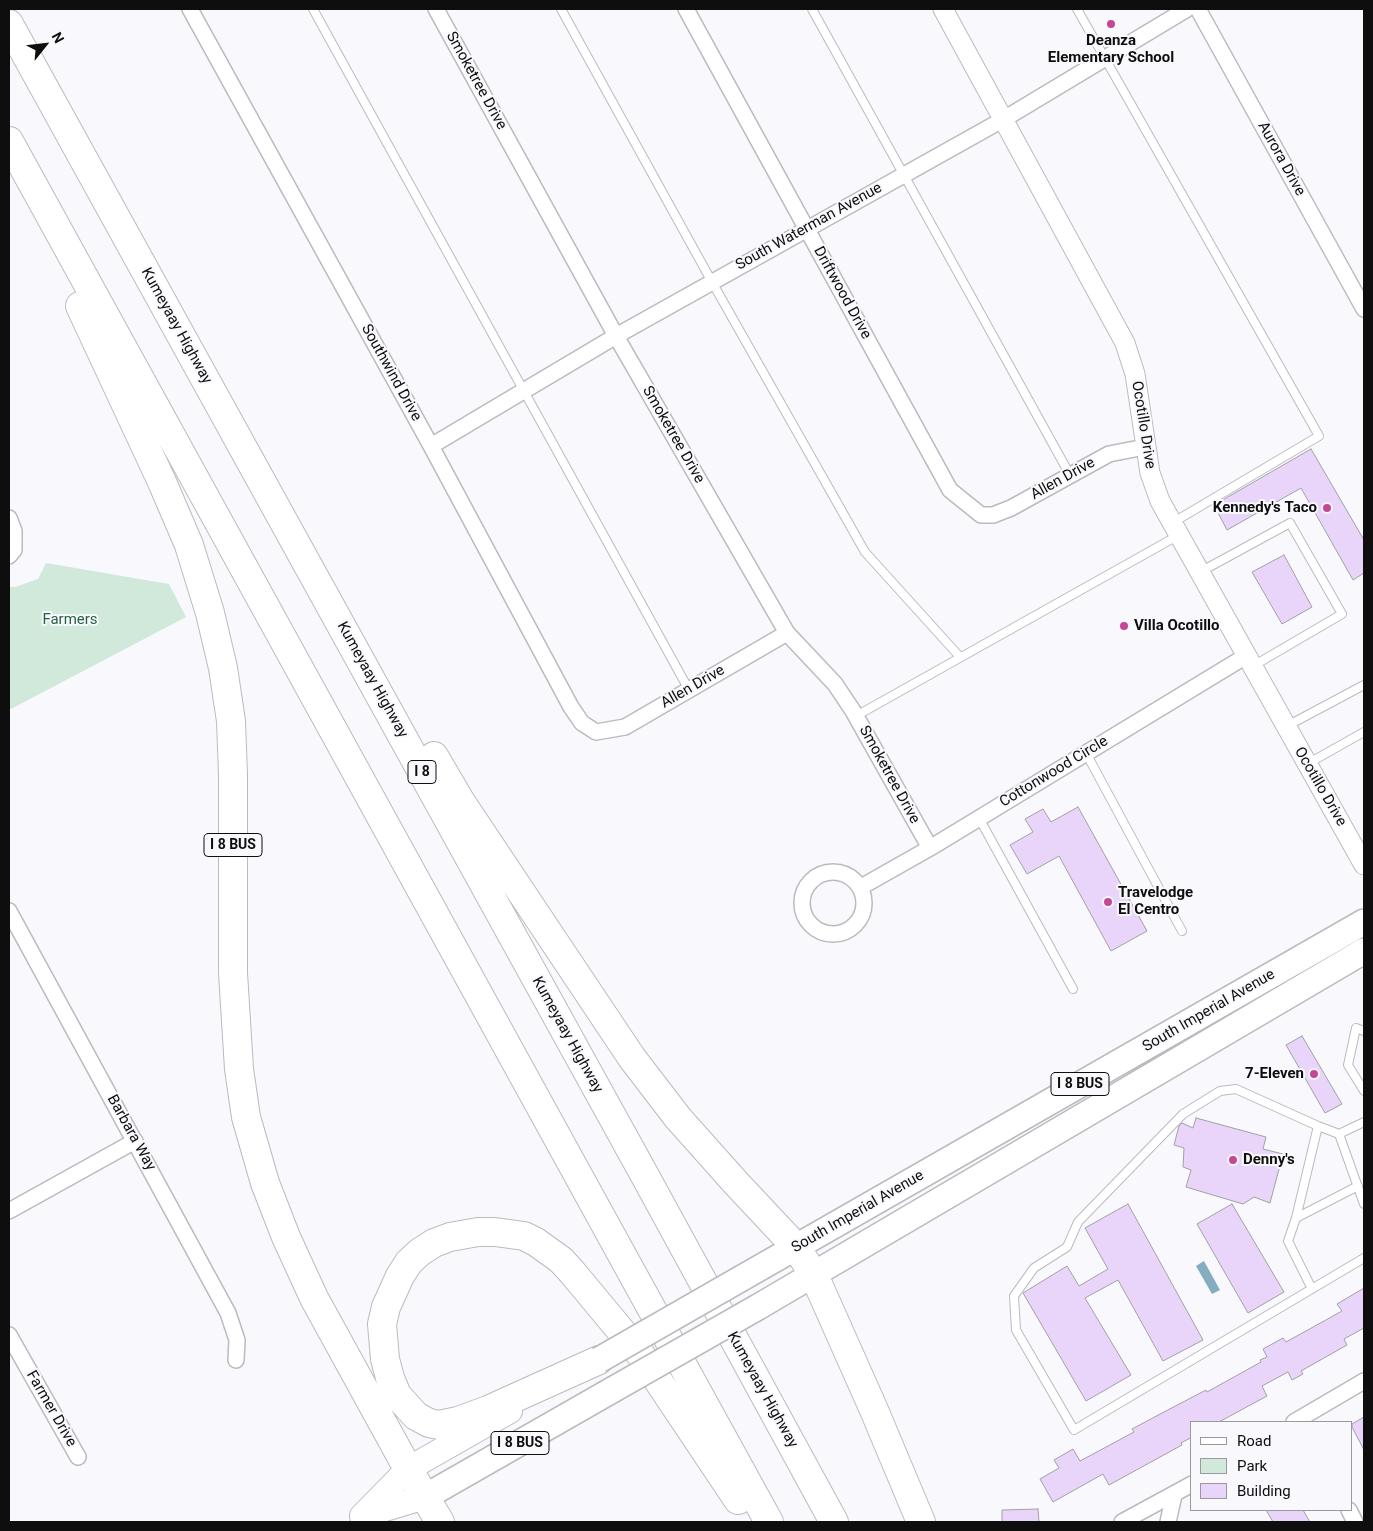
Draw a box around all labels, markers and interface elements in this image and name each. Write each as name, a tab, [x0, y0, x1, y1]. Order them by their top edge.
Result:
marker: Deanza Elementary School	[1105, 18, 1117, 30]
north arrow	[20, 20, 70, 70]
street label: Smoketree Drive	[442, 29, 510, 133]
text: N	[49, 30, 68, 46]
place label: Deanza Elementary School	[1048, 32, 1174, 67]
street label: Aurora Drive	[1253, 119, 1309, 199]
street label: South Waterman Avenue	[733, 179, 885, 275]
street label: Driftwood Drive	[809, 244, 875, 342]
street label: Kumeyaay Highway	[137, 265, 215, 387]
street label: Southwind Drive	[357, 321, 425, 425]
street label: Ocotillo Drive	[1127, 380, 1159, 470]
street label: Smoketree Drive	[638, 383, 708, 487]
street label: Allen Drive	[1028, 454, 1098, 504]
place label: Kennedy's Taco	[1213, 499, 1317, 517]
marker: Kennedy's Taco	[1321, 502, 1333, 514]
park label: Farmers	[42, 611, 98, 629]
place label: Villa Ocotillo	[1134, 617, 1220, 635]
street label: Kumeyaay Highway	[333, 619, 411, 741]
marker: Villa Ocotillo	[1118, 620, 1130, 632]
street label: Allen Drive	[658, 662, 728, 712]
street label: Smoketree Drive	[855, 723, 923, 827]
street label: Cottonwood Circle	[997, 733, 1111, 811]
street label: Ocotillo Drive	[1290, 744, 1350, 830]
road number: I 8	[408, 760, 436, 784]
road number: I 8 BUS	[204, 834, 262, 856]
place label: Travelodge El Centro	[1118, 884, 1193, 919]
marker: Travelodge El Centro	[1102, 896, 1114, 908]
street label: South Imperial Avenue	[1140, 966, 1278, 1056]
street label: Kumeyaay Highway	[528, 974, 606, 1096]
place label: 7-Eleven	[1245, 1065, 1304, 1083]
marker: 7-Eleven	[1308, 1068, 1320, 1080]
road number: I 8 BUS	[1051, 1072, 1109, 1096]
street label: Barbara Way	[103, 1092, 159, 1174]
place label: Denny's	[1243, 1151, 1295, 1169]
marker: Denny's	[1227, 1154, 1239, 1166]
street label: South Imperial Avenue	[789, 1167, 927, 1257]
street label: Kumeyaay Highway	[723, 1329, 801, 1451]
street label: Farmer Drive	[22, 1368, 80, 1450]
legend	[1190, 1421, 1353, 1511]
road number: I 8 BUS	[491, 1432, 549, 1455]
text: Road	[1237, 1432, 1271, 1450]
text: Park	[1237, 1457, 1267, 1475]
text: Building	[1237, 1482, 1291, 1500]

